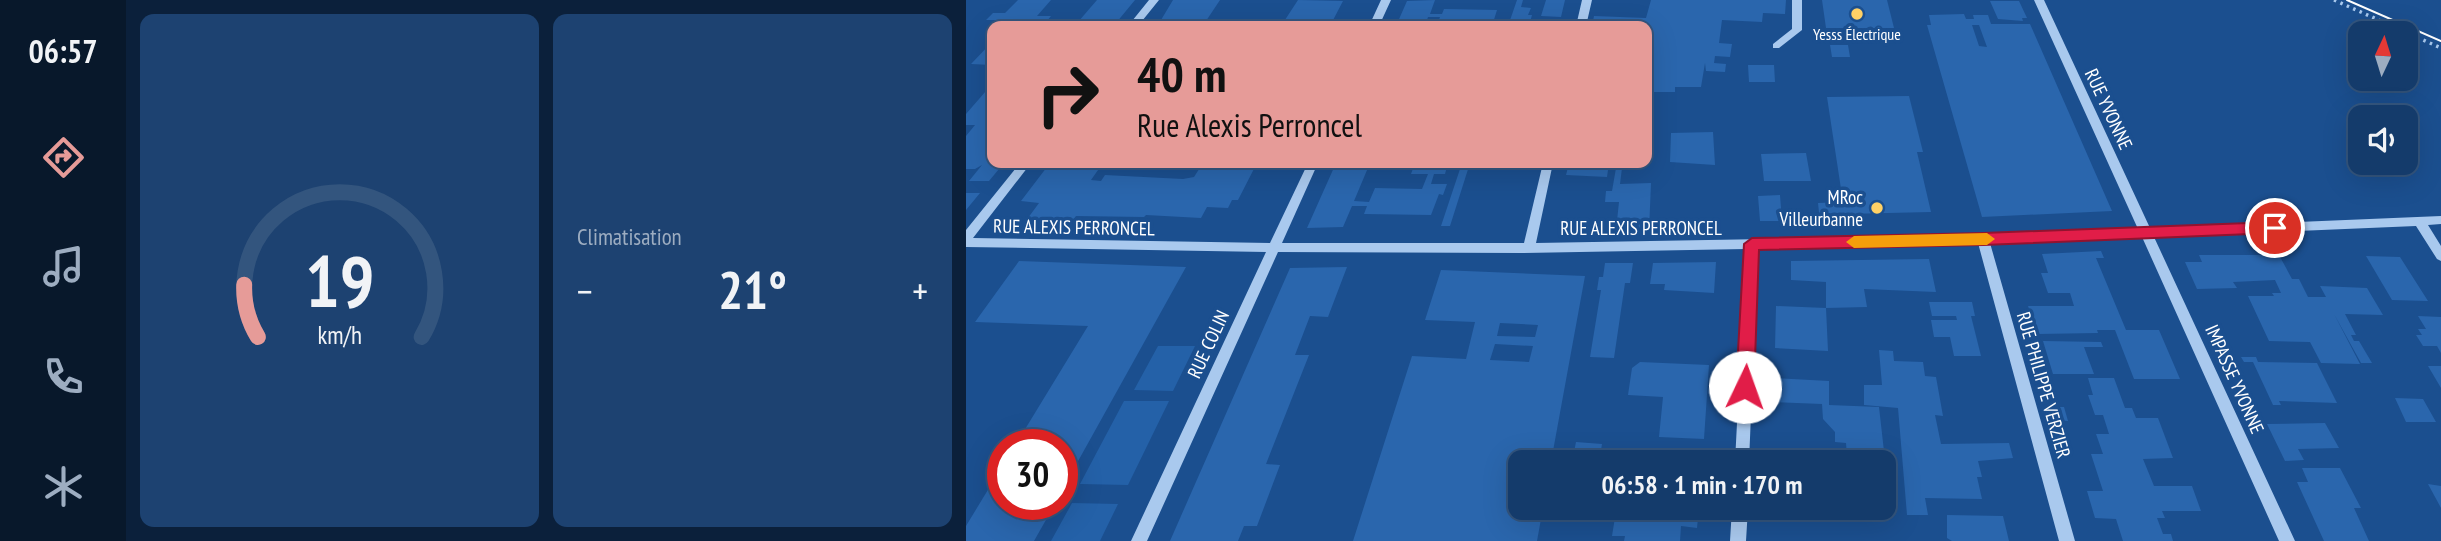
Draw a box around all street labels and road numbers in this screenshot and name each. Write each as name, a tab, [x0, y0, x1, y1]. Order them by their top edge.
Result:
street label: RUE YVONNE	[2080, 65, 2138, 153]
street label: RUE ALEXIS PERRONCEL	[993, 214, 1155, 240]
street label: RUE ALEXIS PERRONCEL	[1560, 216, 1722, 240]
street label: RUE COLIN	[1182, 306, 1234, 382]
street label: RUE PHILIPPE VERZIER	[2012, 309, 2076, 461]
street label: IMPASSE YVONNE	[2200, 321, 2270, 437]

